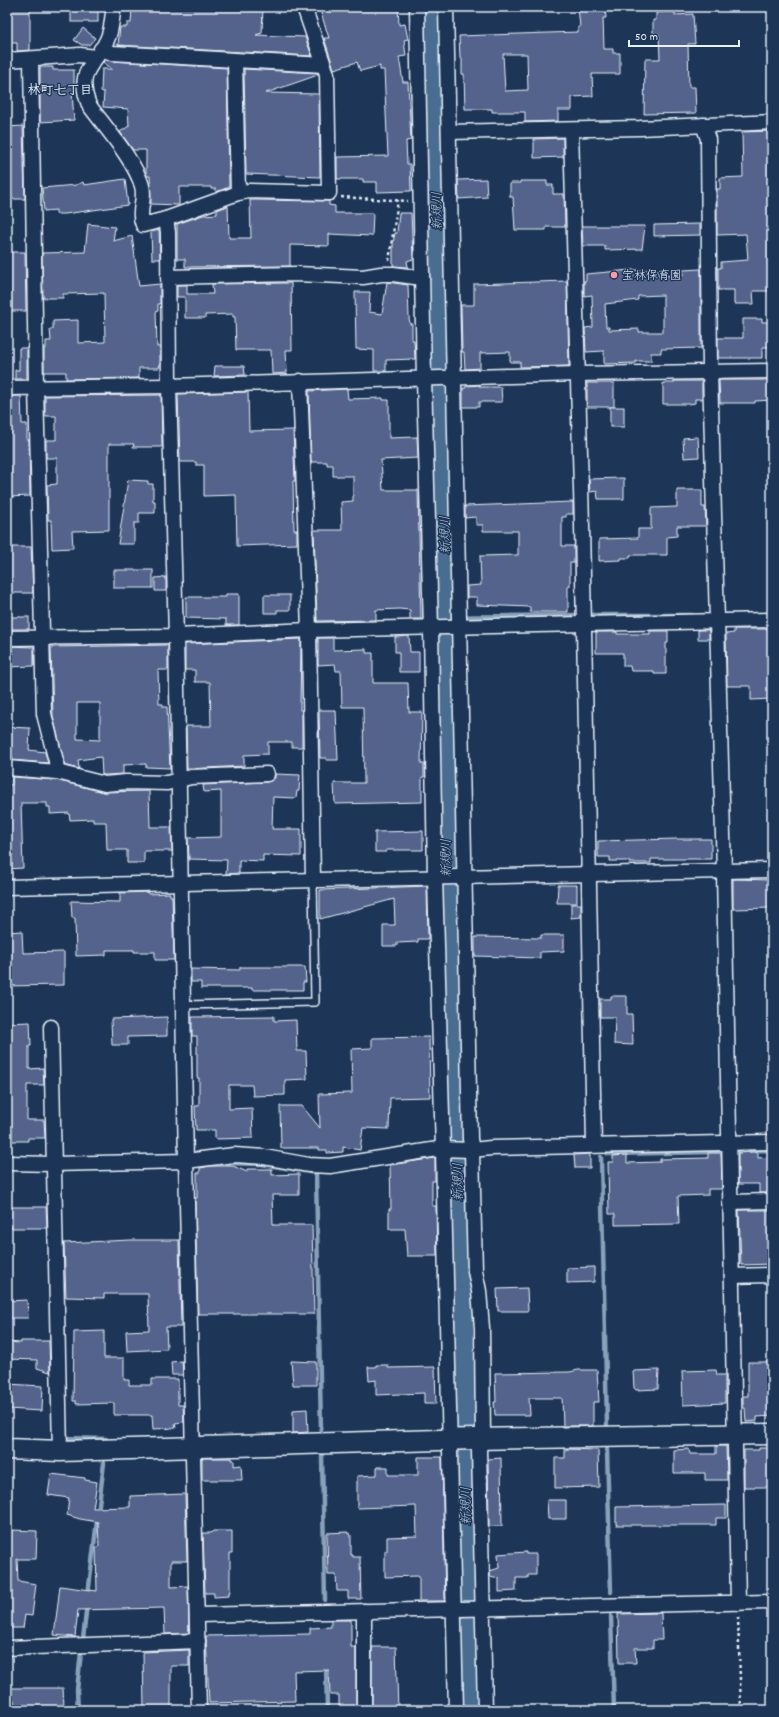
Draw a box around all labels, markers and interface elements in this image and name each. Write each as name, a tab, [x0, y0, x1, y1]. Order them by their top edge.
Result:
scale bar	[629, 22, 739, 48]
text: 50 m	[635, 29, 658, 46]
district label: 林町七丁目	[27, 82, 93, 101]
water label: 新規川	[429, 191, 448, 231]
place label: 宝林保育園	[622, 268, 682, 285]
marker: 宝林保育園	[609, 270, 619, 280]
water label: 新規川	[437, 515, 456, 555]
water label: 新規川	[438, 838, 457, 878]
water label: 新規川	[450, 1162, 469, 1202]
water label: 新規川	[458, 1486, 477, 1526]

